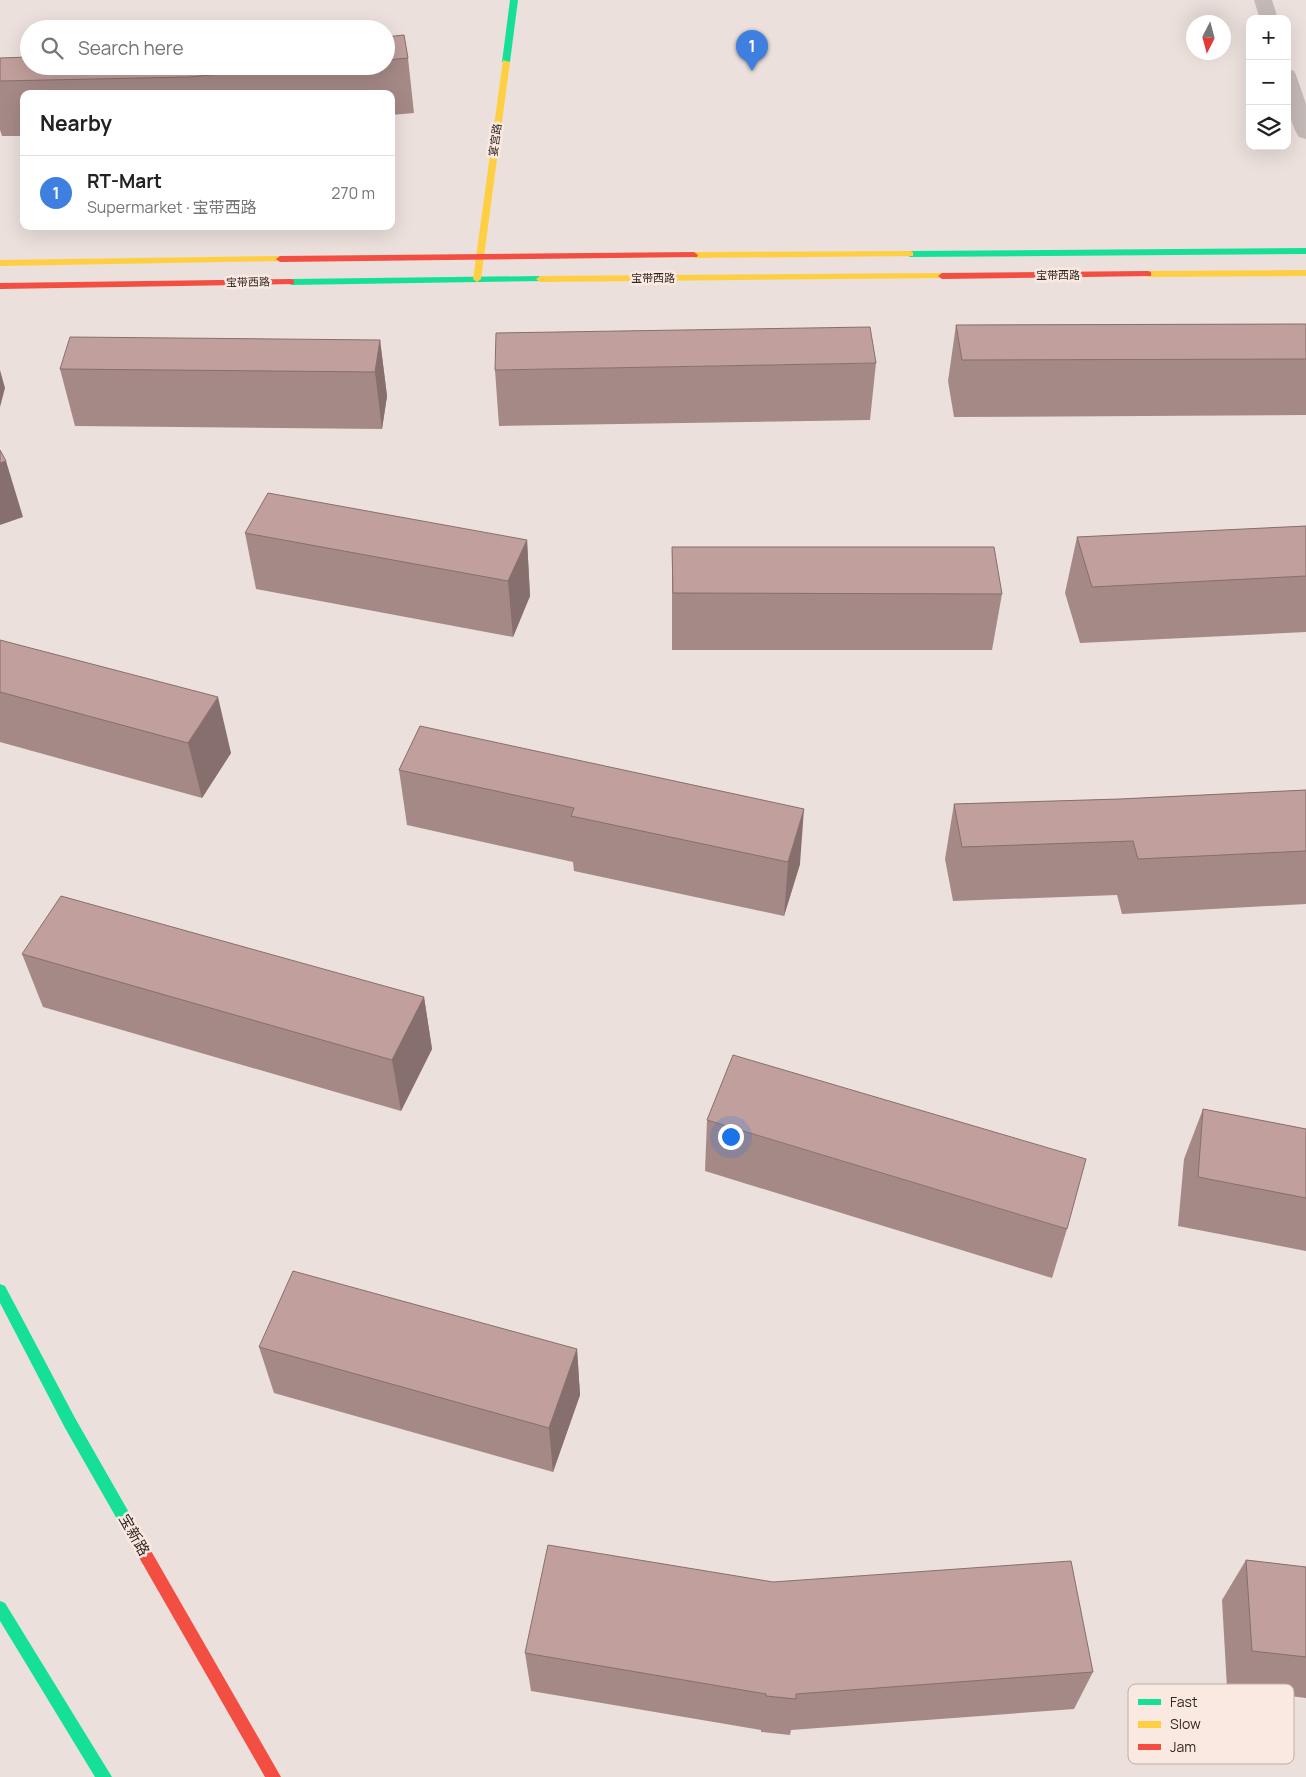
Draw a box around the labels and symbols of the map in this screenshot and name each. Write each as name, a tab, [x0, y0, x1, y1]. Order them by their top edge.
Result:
north arrow	[1186, 15, 1231, 60]
pin: 1	[736, 30, 768, 71]
street label: 宴宫路	[485, 123, 504, 157]
street label: 宝带西路	[1036, 267, 1080, 282]
street label: 宝带西路	[631, 270, 675, 285]
street label: 宝带西路	[226, 274, 270, 289]
your location	[718, 1124, 744, 1150]
street label: 宝新路	[114, 1510, 155, 1559]
legend	[1128, 1684, 1294, 1764]
text: Fast	[1170, 1692, 1198, 1711]
text: Slow	[1170, 1714, 1201, 1733]
text: Jam	[1170, 1737, 1196, 1756]

